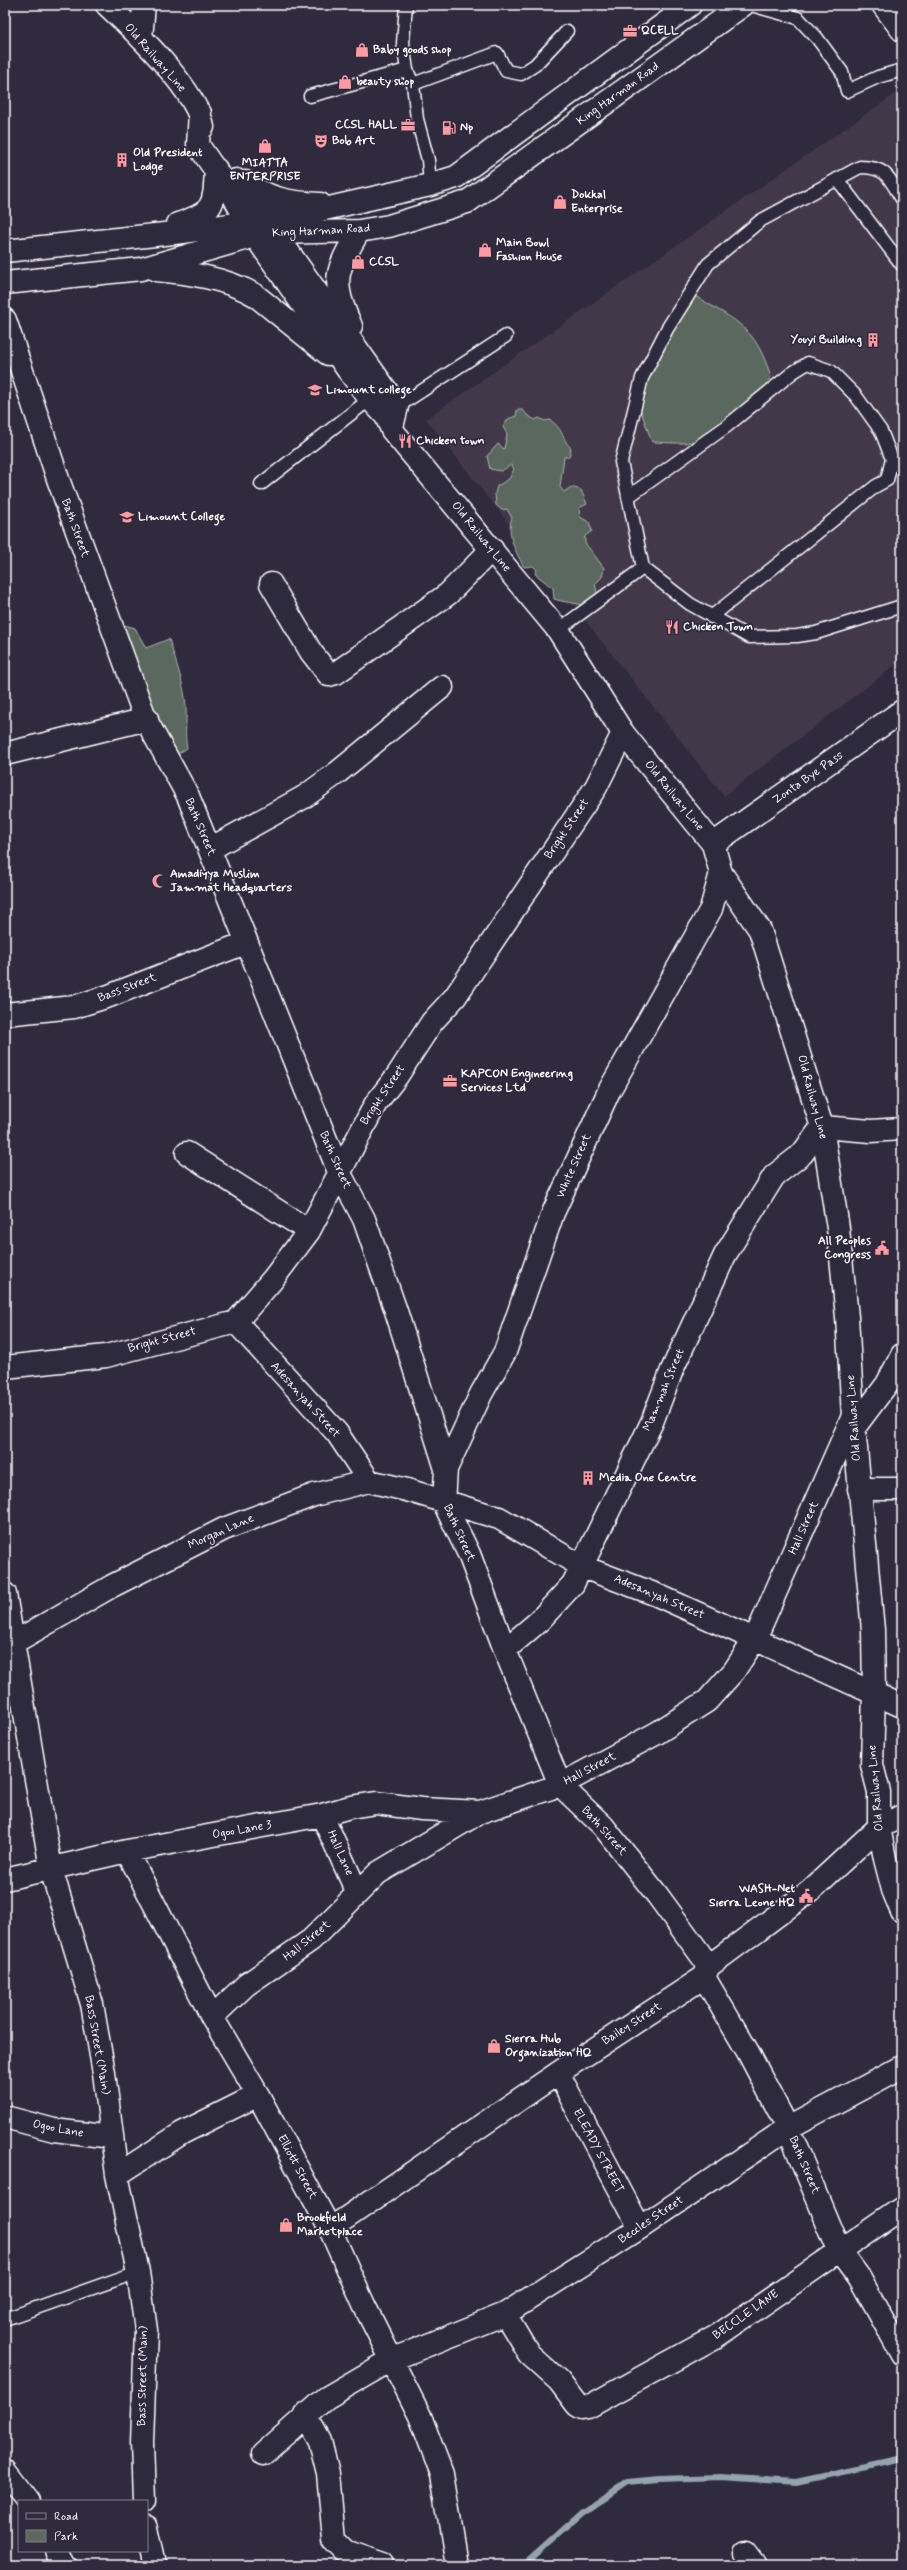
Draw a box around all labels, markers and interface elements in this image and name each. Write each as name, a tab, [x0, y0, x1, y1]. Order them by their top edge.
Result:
street label: Old Railway Line	[121, 20, 189, 96]
office icon: QCELL	[622, 23, 638, 39]
place label: QCELL	[641, 23, 679, 39]
shop icon: Baby goods shop	[354, 42, 370, 58]
place label: Baby goods shop	[373, 42, 452, 58]
street label: King Harman Road	[574, 59, 662, 129]
shop icon: beauty shop	[337, 74, 353, 90]
place label: beauty shop	[356, 74, 414, 90]
place label: CCSL HALL	[335, 117, 398, 133]
office icon: CCSL HALL	[400, 117, 416, 133]
fuel station icon: Np	[441, 120, 457, 136]
place label: Np	[460, 120, 474, 136]
theatre icon: Bob Art	[313, 133, 329, 149]
place label: Bob Art	[332, 133, 376, 149]
shop icon: MIATTA ENTERPRISE	[257, 138, 273, 154]
place label: Old President Lodge	[133, 145, 203, 176]
building icon: Old President Lodge	[114, 152, 130, 168]
place label: MIATTA ENTERPRISE	[229, 155, 301, 185]
place label: Dokkal Enterprise	[571, 187, 623, 217]
shop icon: Dokkal Enterprise	[552, 194, 568, 210]
street label: King Harman Road	[272, 220, 370, 242]
place label: Main Bowl Fashion House	[496, 235, 563, 265]
shop icon: Main Bowl Fashion House	[477, 242, 493, 258]
shop icon: CCSL	[350, 254, 366, 270]
place label: CCSL	[369, 254, 399, 270]
place label: Youyi Building	[791, 332, 862, 348]
building icon: Youyi Building	[865, 332, 881, 348]
school or university icon: Limount college	[307, 382, 323, 398]
place label: Limount college	[326, 382, 412, 399]
restaurant icon: Chicken town	[397, 433, 413, 449]
place label: Chicken town	[416, 433, 485, 449]
street label: Bath Street	[57, 496, 93, 560]
street label: Old Railway Line	[448, 498, 514, 576]
school or university icon: Limount College	[119, 509, 135, 525]
place label: Limount College	[138, 509, 226, 526]
restaurant icon: Chicken Town	[664, 619, 680, 635]
place label: Chicken Town	[683, 619, 753, 635]
street label: Zonta Bye Pass	[770, 748, 846, 808]
street label: Old Railway Line	[641, 757, 707, 835]
street label: Bright Street	[541, 795, 593, 862]
street label: Bath Street	[181, 796, 219, 858]
place label: Amadiyya Muslim Jammat Headquarters	[170, 866, 293, 896]
mosque icon: Amadiyya Muslim Jammat Headquarters	[151, 873, 167, 889]
street label: Bass Street	[95, 970, 159, 1006]
street label: Old Railway Line	[793, 1053, 831, 1141]
street label: Bright Street	[357, 1061, 409, 1128]
place label: KAPCON Engineering Services Ltd	[461, 1066, 573, 1096]
office icon: KAPCON Engineering Services Ltd	[442, 1073, 458, 1089]
street label: Bath Street	[315, 1129, 355, 1191]
street label: White Street	[553, 1131, 595, 1201]
place label: All Peoples Congress	[818, 1233, 871, 1264]
public building icon: All Peoples Congress	[874, 1240, 890, 1256]
street label: Bright Street	[126, 1323, 198, 1357]
street label: Mammah Street	[639, 1346, 689, 1434]
street label: Adesanyah Street	[267, 1359, 344, 1442]
street label: Old Railway Line	[843, 1374, 865, 1462]
building icon: Media One Centre	[580, 1470, 596, 1486]
place label: Media One Centre	[599, 1470, 696, 1486]
street label: Hall Street	[785, 1499, 823, 1557]
street label: Bath Street	[439, 1502, 479, 1564]
street label: Morgan Lane	[186, 1510, 257, 1554]
street label: Adesanyah Street	[611, 1571, 707, 1623]
street label: Old Railway Line	[864, 1744, 888, 1832]
street label: Hall Street	[561, 1749, 619, 1789]
street label: Bath Street	[577, 1803, 631, 1859]
street label: Ogoo Lane 3	[211, 1817, 274, 1843]
street label: Hall Lane	[323, 1828, 357, 1878]
place label: WASH-Net Sierra Leone HQ	[709, 1881, 796, 1911]
public building icon: WASH-Net Sierra Leone HQ	[798, 1888, 814, 1904]
street label: Hall Street	[280, 1917, 334, 1965]
street label: Bass Street (Main)	[80, 1994, 114, 2097]
street label: Bailey Street	[599, 1999, 665, 2049]
place label: Sierra Hub Organization HQ	[505, 2031, 592, 2062]
shop icon: Sierra Hub Organization HQ	[486, 2038, 502, 2054]
street label: ELEADY STREET	[569, 2106, 627, 2196]
street label: Ogoo Lane	[31, 2116, 85, 2142]
street label: Elliott Street	[273, 2132, 321, 2202]
street label: Bath Street	[785, 2134, 823, 2196]
street label: Beccles Street	[615, 2192, 687, 2248]
place label: Brookfield Marketplace	[297, 2210, 363, 2240]
shop icon: Brookfield Marketplace	[278, 2217, 294, 2233]
street label: BECCLE LANE	[710, 2286, 782, 2344]
street label: Bass Street (Main)	[134, 2325, 152, 2426]
legend	[18, 2500, 148, 2552]
text: Road	[54, 2509, 78, 2525]
text: Park	[54, 2529, 78, 2545]

